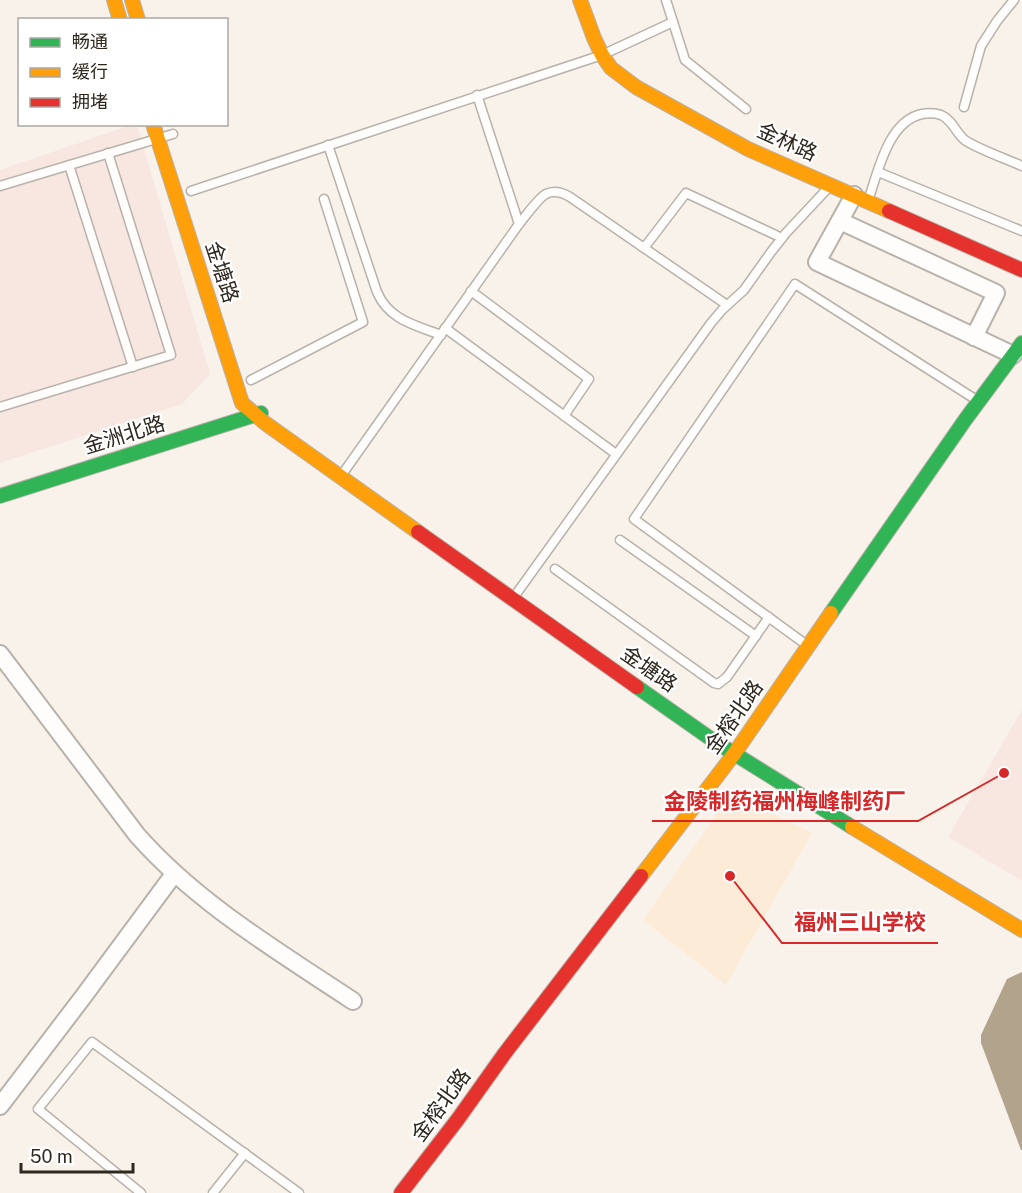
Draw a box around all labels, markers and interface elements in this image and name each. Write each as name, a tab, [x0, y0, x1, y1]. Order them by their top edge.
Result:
legend	[18, 18, 228, 126]
text: 畅通	[72, 31, 108, 52]
text: 缓行	[72, 61, 108, 82]
text: 拥堵	[72, 91, 108, 112]
street label: 金林路	[753, 117, 821, 166]
street label: 金塘路	[201, 238, 244, 306]
street label: 金洲北路	[80, 410, 168, 459]
street label: 金塘路	[616, 640, 682, 697]
street label: 金榕北路	[699, 675, 768, 758]
callout: 金陵制药福州梅峰制药厂	[652, 781, 918, 821]
text: 金陵制药福州梅峰制药厂	[664, 788, 906, 814]
callout: 福州三山学校	[782, 903, 938, 943]
text: 福州三山学校	[794, 909, 926, 935]
street label: 金榕北路	[406, 1063, 475, 1146]
scale bar	[21, 1136, 134, 1174]
text: 50 m	[30, 1146, 73, 1167]

